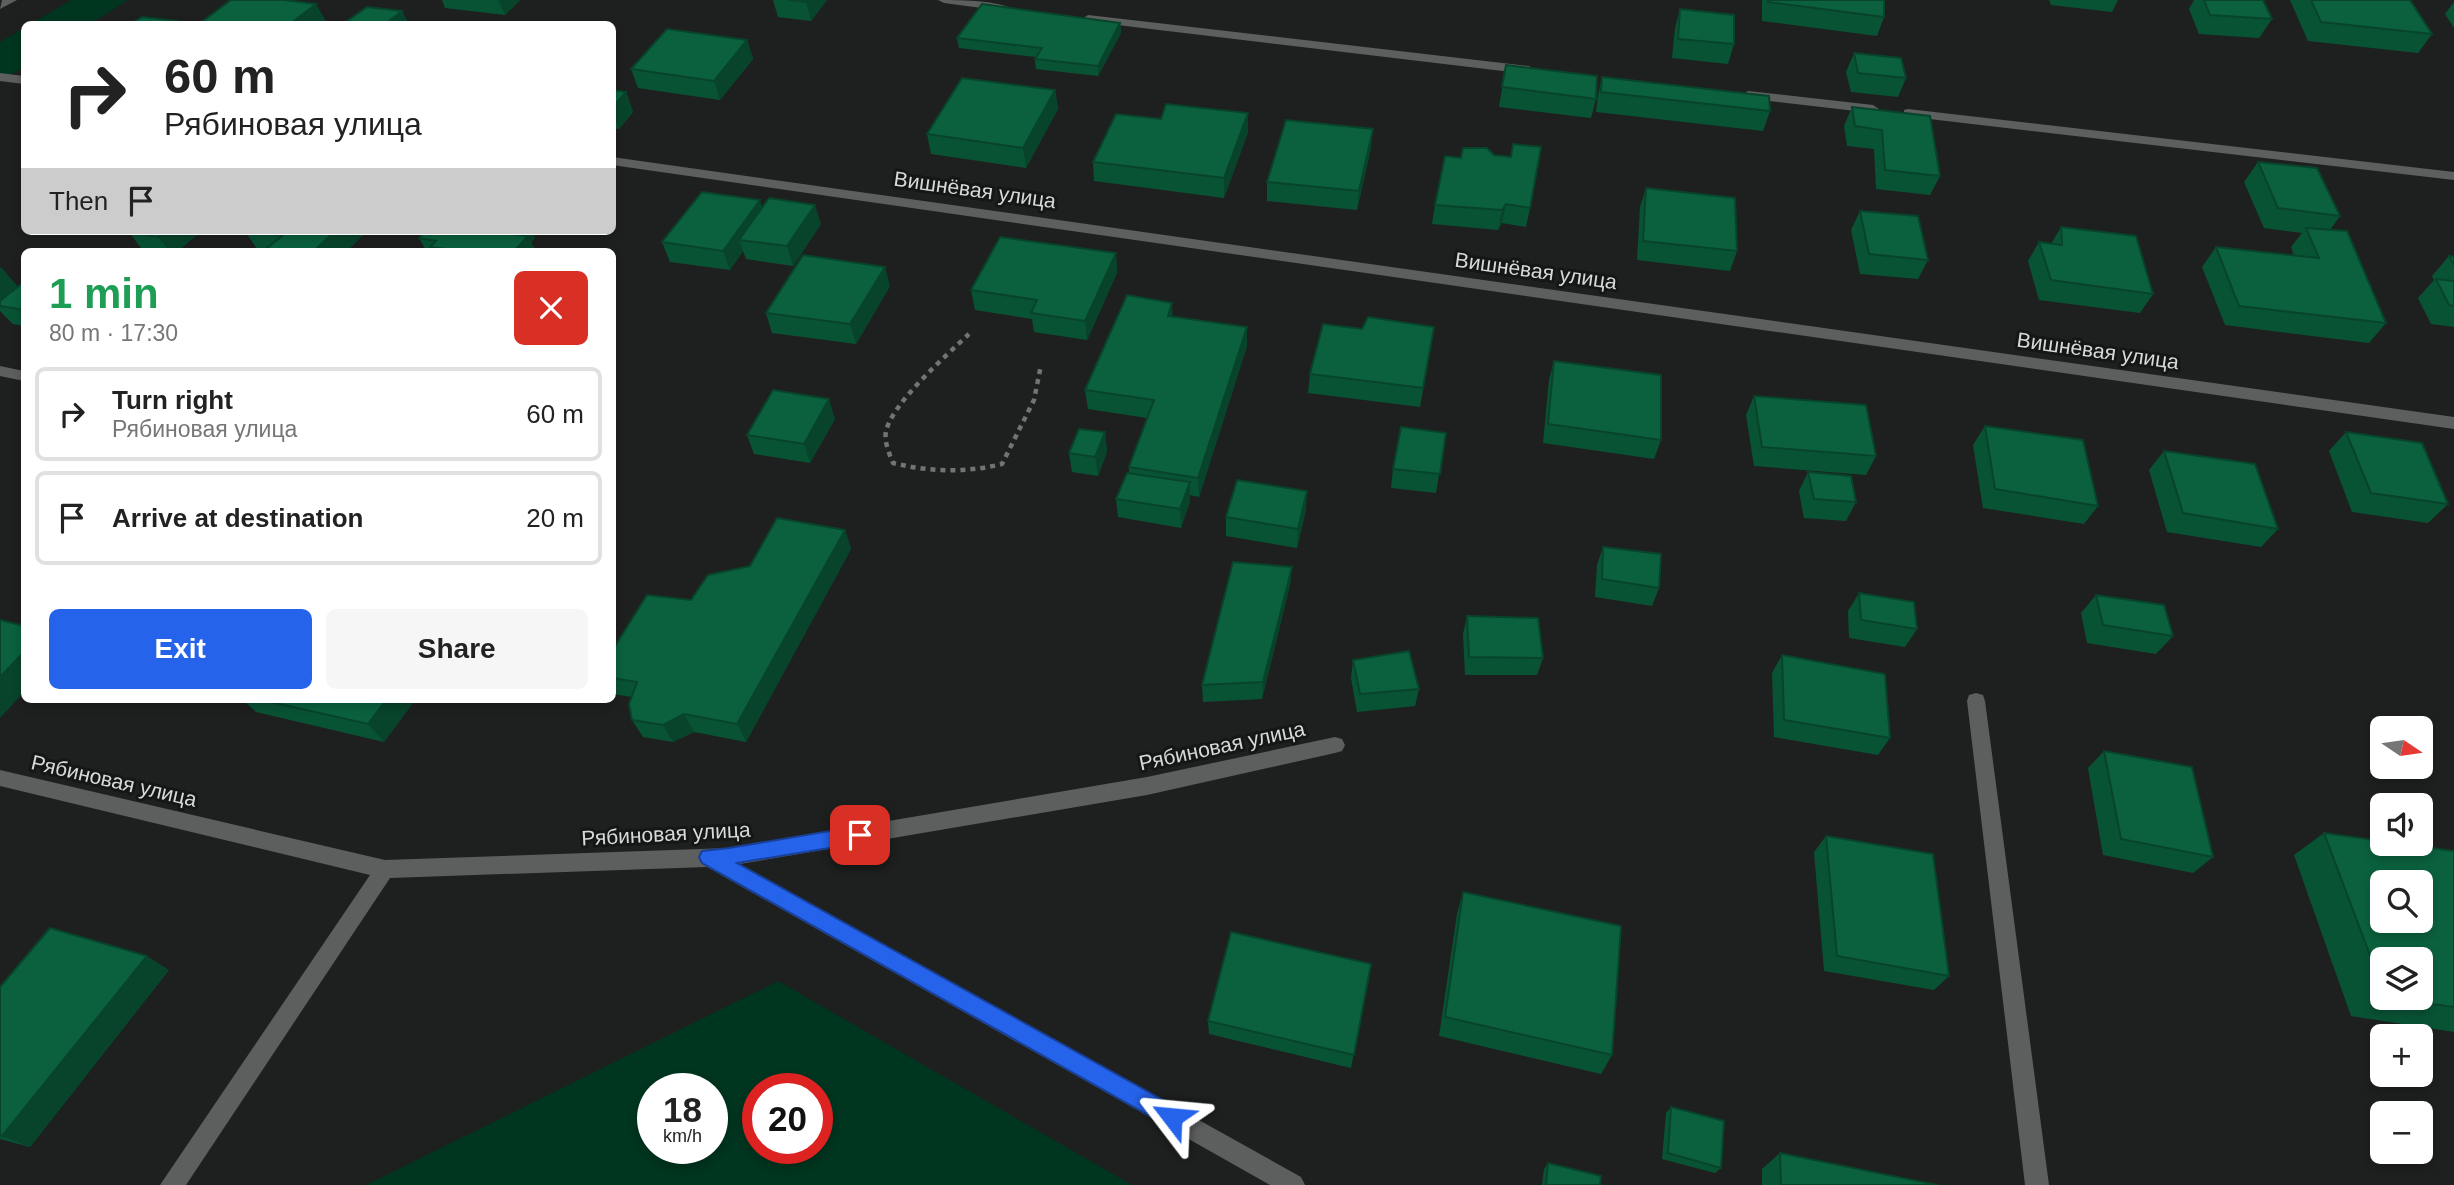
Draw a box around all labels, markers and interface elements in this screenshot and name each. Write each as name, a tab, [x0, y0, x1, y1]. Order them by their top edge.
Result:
icon: right	[49, 49, 140, 140]
text: 60 m	[164, 49, 276, 103]
text: Рябиновая улица	[164, 106, 422, 142]
street label: Вишнёвая улица	[893, 167, 1058, 212]
icon: arrive	[122, 182, 160, 220]
text: Then	[49, 186, 108, 216]
street label: Вишнёвая улица	[1454, 248, 1619, 293]
text: 1 min	[49, 270, 159, 317]
button: close	[514, 271, 588, 345]
text: 80 m · 17:30	[49, 320, 178, 346]
street label: Вишнёвая улица	[2016, 328, 2181, 373]
text: Turn right	[112, 385, 233, 415]
icon: right	[53, 395, 91, 433]
text: 60 m	[526, 399, 584, 429]
text: Рябиновая улица	[112, 416, 297, 442]
icon: arrive	[53, 499, 91, 537]
text: Arrive at destination	[112, 503, 363, 533]
text: 20 m	[526, 503, 584, 533]
button: Exit	[49, 609, 312, 689]
button: Share	[326, 609, 588, 689]
north arrow	[2370, 716, 2432, 779]
map controls	[2370, 716, 2433, 1164]
street label: Рябиновая улица	[1137, 717, 1307, 774]
street label: Рябиновая улица	[29, 750, 199, 811]
button: sound	[2370, 793, 2433, 856]
pin	[830, 805, 890, 865]
icon: arrive	[841, 816, 879, 854]
street label: Рябиновая улица	[581, 818, 751, 849]
button: search	[2370, 870, 2433, 933]
button: layers	[2370, 947, 2433, 1010]
button: +	[2370, 1024, 2433, 1087]
speed limit sign: 20	[742, 1073, 833, 1164]
position arrow	[1135, 1080, 1209, 1154]
text: 18	[663, 1090, 702, 1129]
button: −	[2370, 1101, 2433, 1164]
text: km/h	[663, 1126, 702, 1146]

